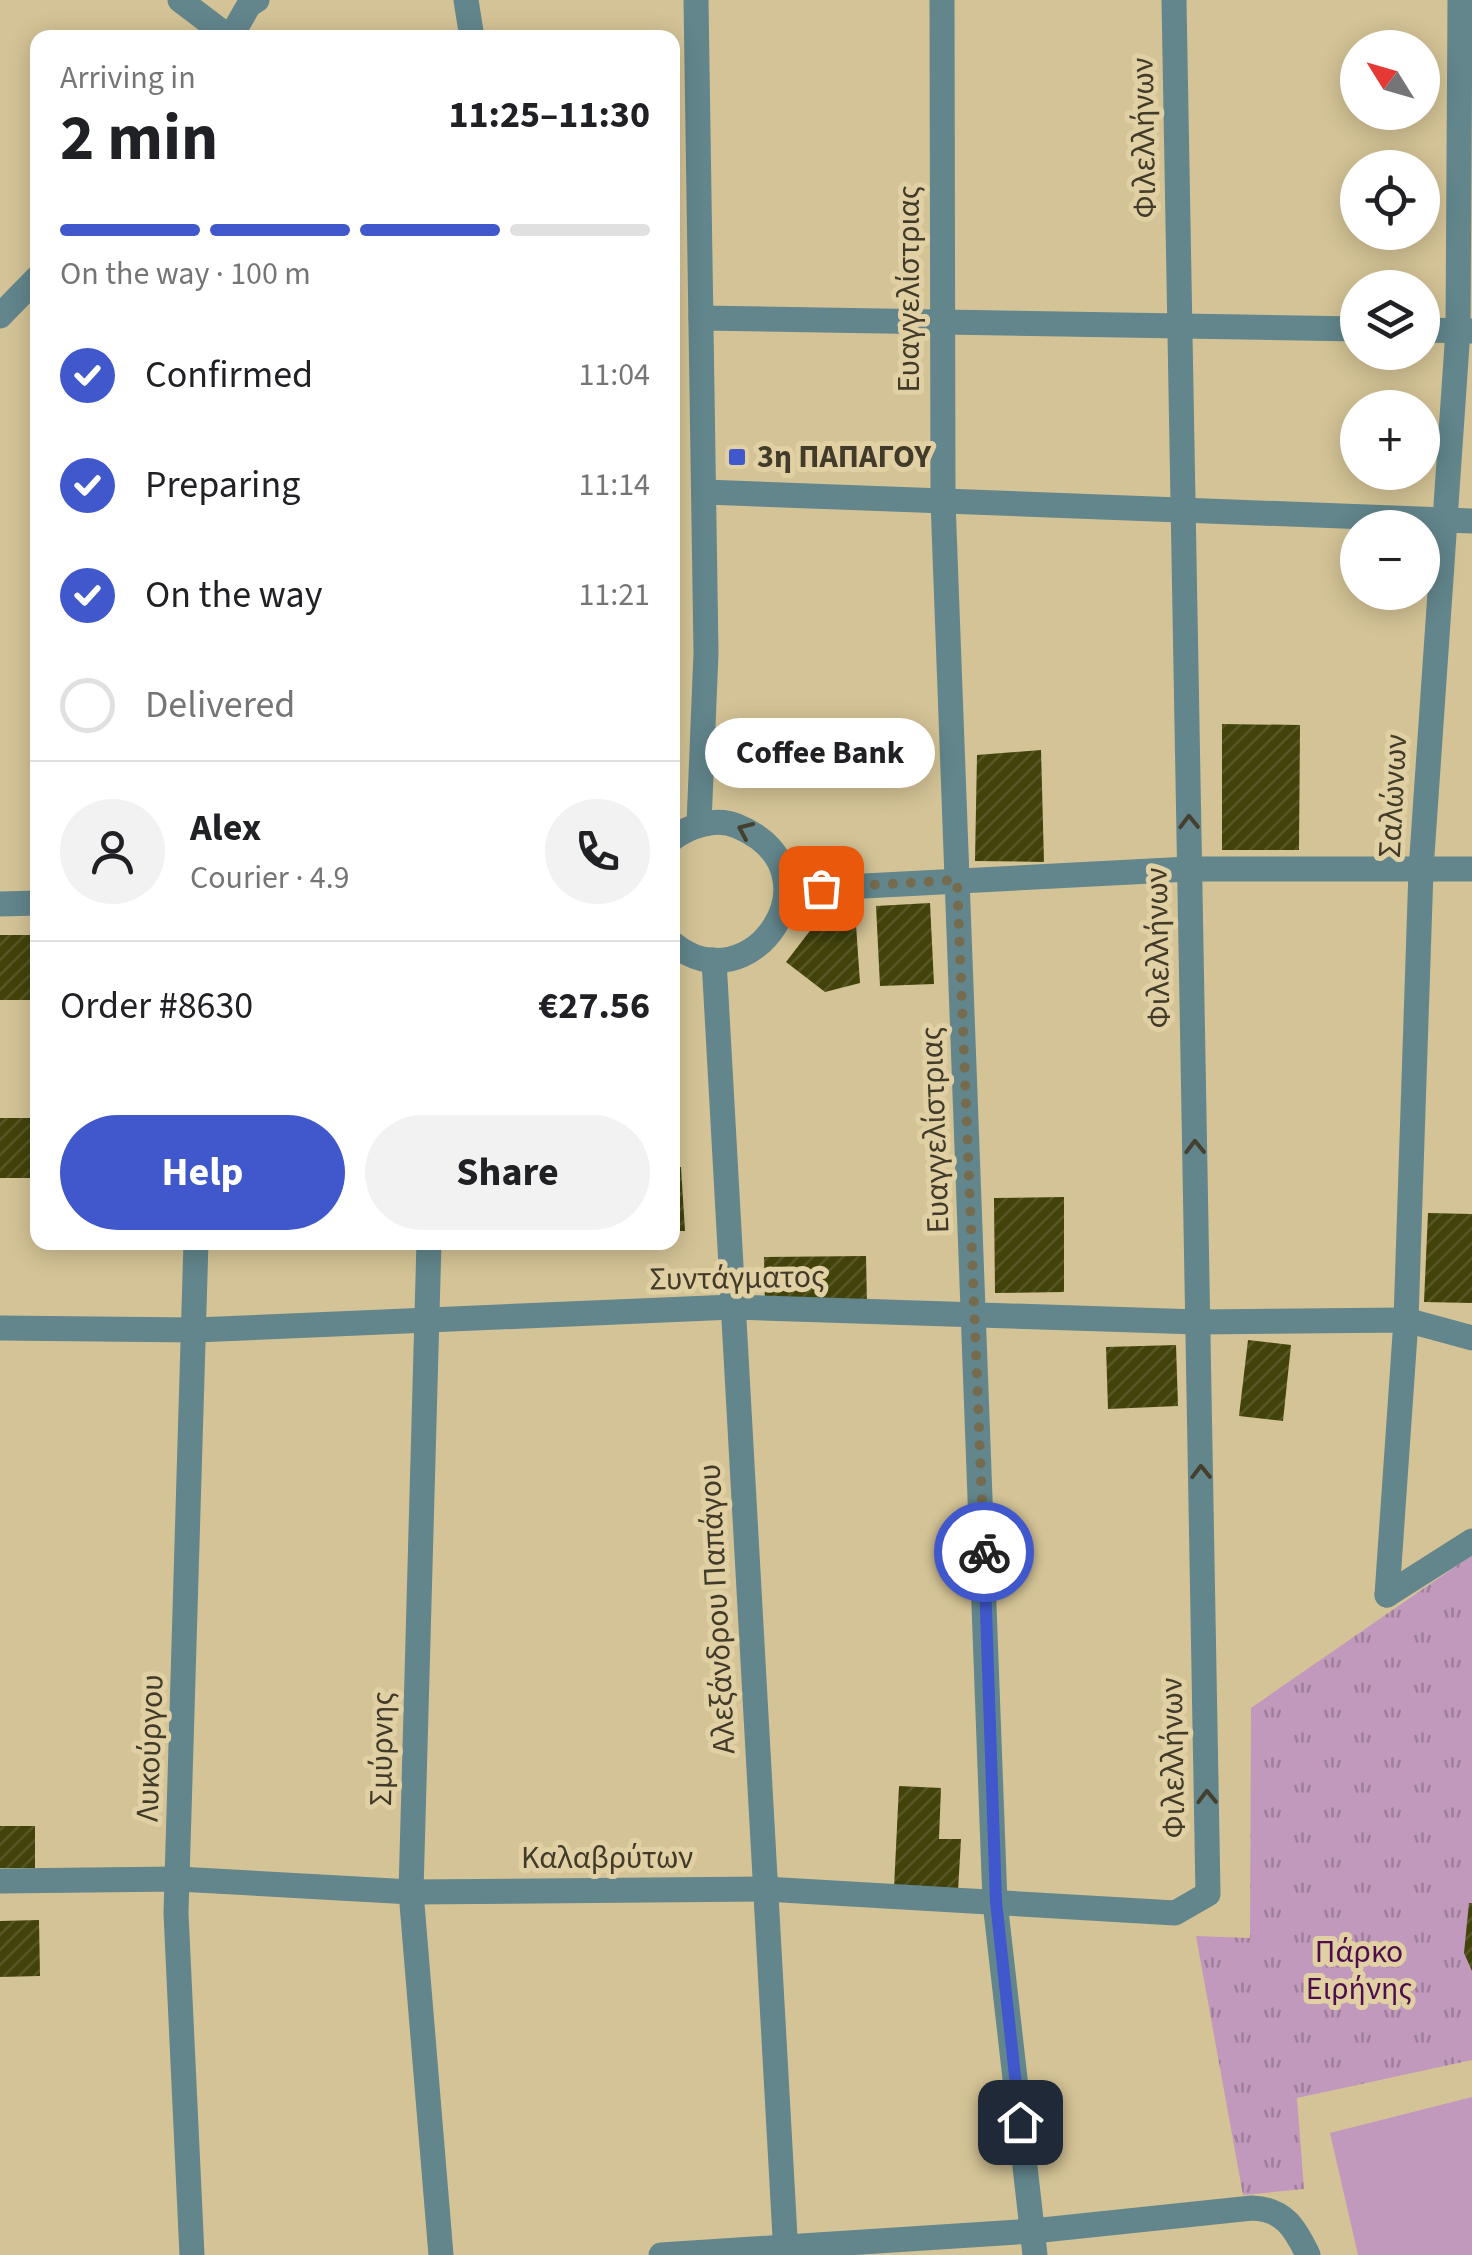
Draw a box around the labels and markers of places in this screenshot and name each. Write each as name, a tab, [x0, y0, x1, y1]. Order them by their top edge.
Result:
place label: 3η ΠΑΠΑΓΟΥ	[757, 434, 932, 480]
marker: 3η ΠΑΠΑΓΟΥ	[726, 446, 748, 468]
callout: Coffee Bank	[706, 718, 936, 788]
pin	[779, 846, 864, 931]
pin	[978, 2080, 1063, 2165]

